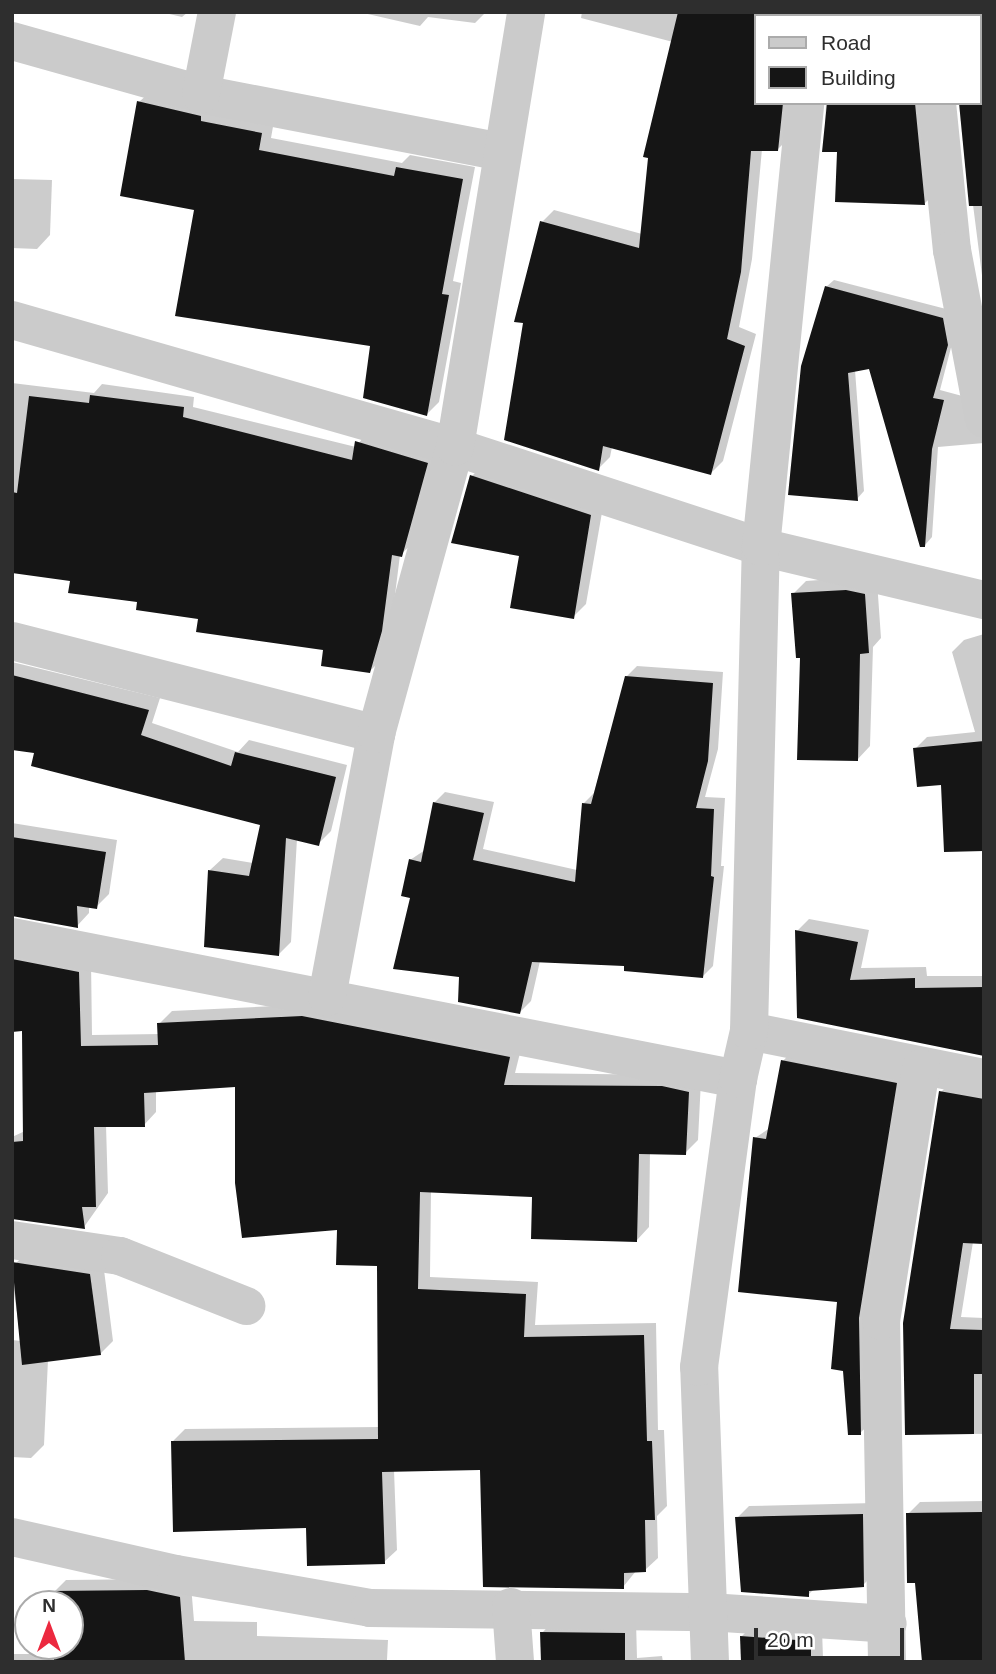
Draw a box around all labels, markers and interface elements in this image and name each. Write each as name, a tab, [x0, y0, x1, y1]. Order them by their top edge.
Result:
legend	[754, 14, 982, 105]
text: Road	[821, 31, 871, 54]
text: Building	[821, 66, 896, 89]
north arrow	[14, 1590, 84, 1660]
text: N	[42, 1595, 56, 1616]
scale bar	[758, 1614, 908, 1658]
text: 20 m	[767, 1628, 814, 1651]

